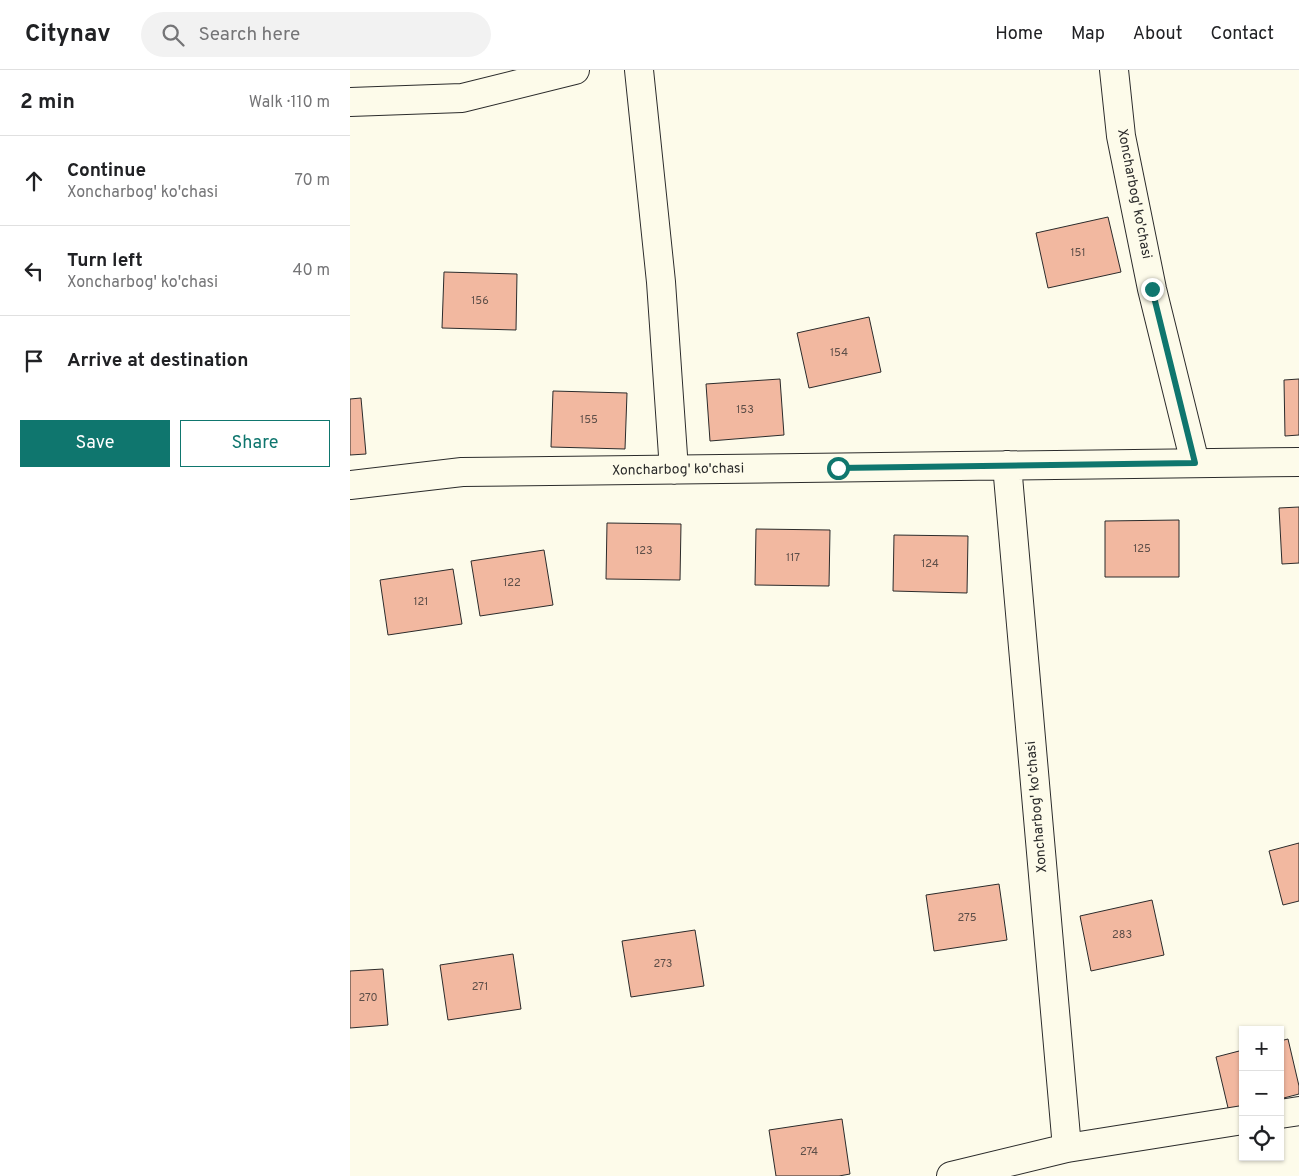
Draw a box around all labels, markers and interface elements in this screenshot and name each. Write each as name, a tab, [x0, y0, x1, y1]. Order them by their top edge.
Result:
search box	[141, 12, 491, 57]
text: Citynav	[25, 20, 111, 50]
icon: search	[159, 21, 187, 49]
text: Search here	[199, 23, 300, 47]
text: Home	[995, 23, 1043, 46]
text: Map	[1071, 23, 1105, 46]
text: About	[1133, 23, 1182, 46]
text: Contact	[1210, 23, 1274, 46]
text: 2 min	[20, 89, 75, 116]
text: Walk · 110 m	[249, 93, 330, 113]
street label: Xoncharbog' ko'chasi	[1113, 127, 1155, 261]
text: Continue	[67, 159, 146, 183]
icon: ahead	[20, 167, 48, 195]
text: 70 m	[295, 171, 330, 191]
text: Xoncharbog' ko'chasi	[67, 183, 218, 203]
house number: 151	[1070, 246, 1086, 260]
text: Turn left	[67, 249, 143, 273]
icon: left	[20, 257, 48, 285]
text: 40 m	[292, 261, 330, 281]
text: Xoncharbog' ko'chasi	[67, 273, 218, 293]
route end	[1141, 278, 1164, 301]
house number: 156	[471, 294, 489, 308]
house number: 154	[830, 346, 848, 360]
icon: arrive	[20, 347, 48, 375]
text: Arrive at destination	[67, 349, 248, 373]
house number: 153	[736, 403, 754, 417]
house number: 155	[580, 413, 598, 427]
button: Save	[20, 420, 170, 467]
button: Share	[180, 420, 330, 467]
route start	[827, 457, 850, 480]
street label: Xoncharbog' ko'chasi	[612, 460, 744, 480]
house number: 125	[1133, 542, 1151, 556]
house number: 123	[635, 544, 653, 558]
house number: 117	[786, 551, 800, 565]
house number: 124	[921, 557, 939, 571]
house number: 122	[503, 576, 521, 590]
house number: 121	[414, 595, 428, 609]
street label: Xoncharbog' ko'chasi	[1023, 740, 1051, 874]
house number: 275	[957, 911, 977, 925]
house number: 283	[1112, 928, 1132, 942]
house number: 273	[654, 957, 672, 971]
house number: 271	[472, 980, 488, 994]
house number: 270	[358, 991, 378, 1005]
map controls	[1239, 1026, 1284, 1161]
button: +	[1239, 1026, 1284, 1071]
button: −	[1239, 1071, 1284, 1116]
button: locate	[1239, 1116, 1284, 1161]
house number: 274	[800, 1145, 818, 1159]

